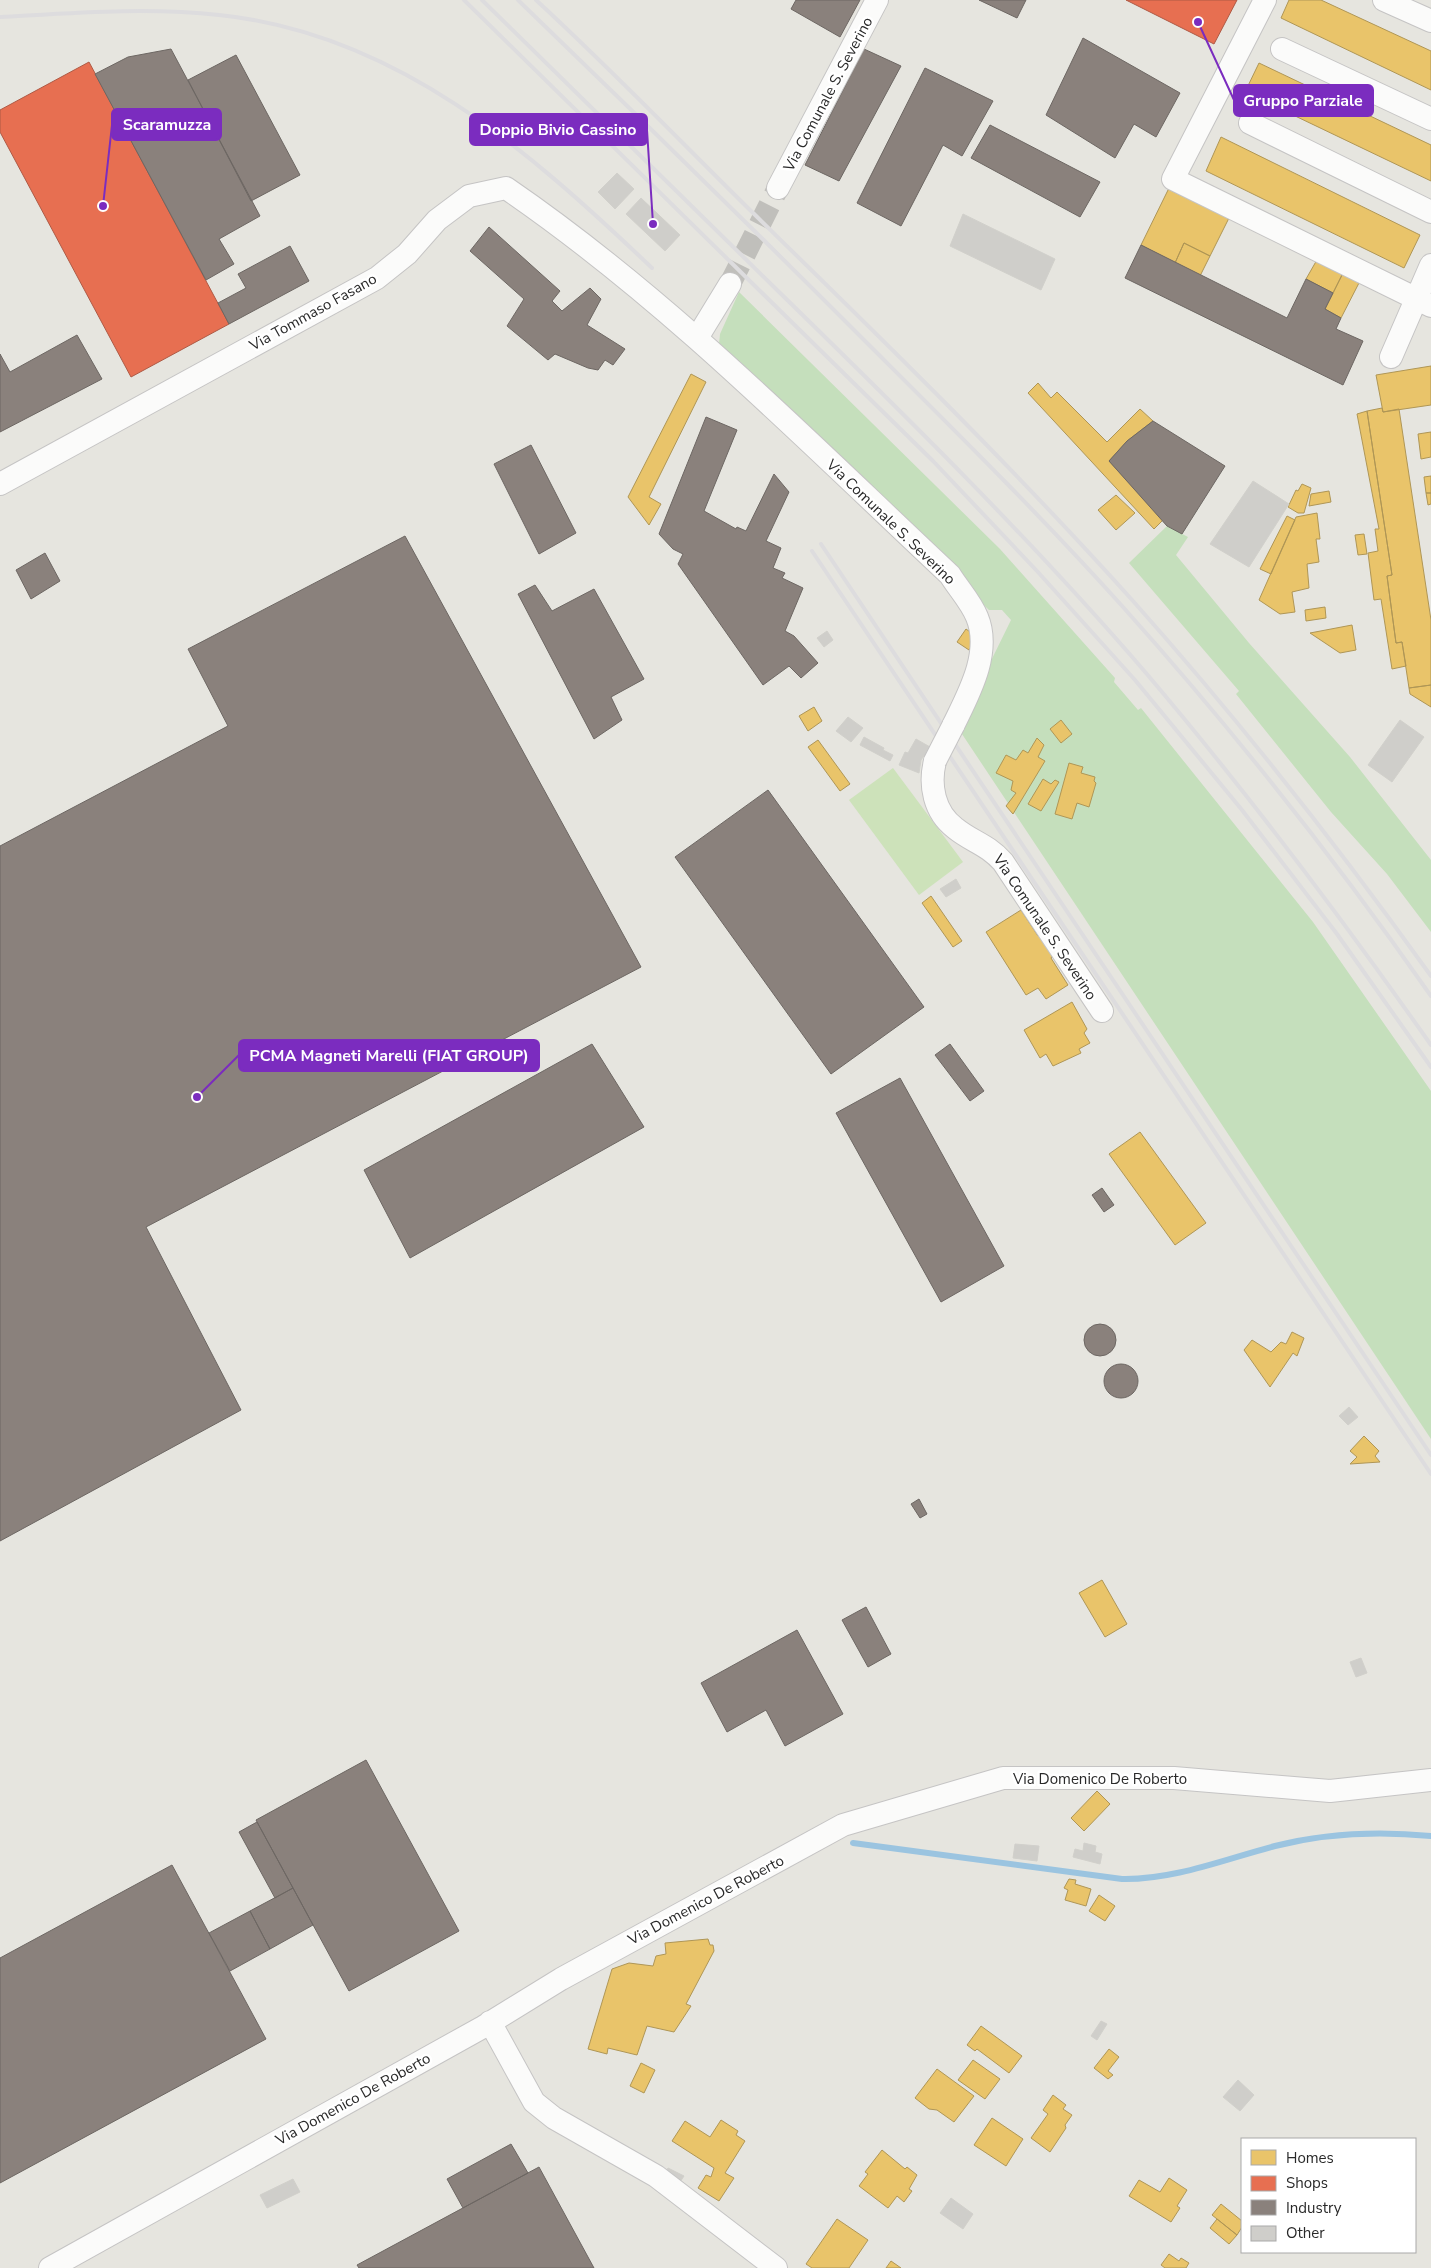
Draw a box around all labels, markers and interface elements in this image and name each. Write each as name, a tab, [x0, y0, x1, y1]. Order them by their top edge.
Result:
street label: Via Comunale S. Severino	[778, 13, 877, 176]
callout: Gruppo Parziale	[1234, 85, 1373, 116]
text: Gruppo Parziale	[1243, 90, 1363, 112]
callout: Scaramuzza	[112, 109, 221, 140]
text: Scaramuzza	[123, 114, 211, 136]
callout: Doppio Bivio Cassino	[470, 114, 647, 145]
text: Doppio Bivio Cassino	[480, 119, 636, 141]
street label: Via Tommaso Fasano	[245, 269, 380, 356]
street label: Via Comunale S. Severino	[821, 454, 960, 589]
street label: Via Comunale S. Severino	[988, 849, 1101, 1004]
callout: PCMA Magneti Marelli (FIAT GROUP)	[239, 1040, 539, 1071]
text: PCMA Magneti Marelli (FIAT GROUP)	[249, 1045, 529, 1067]
street label: Via Domenico De Roberto	[1012, 1769, 1187, 1789]
street label: Via Domenico De Roberto	[624, 1850, 788, 1950]
street label: Via Domenico De Roberto	[271, 2048, 434, 2150]
legend	[1241, 2138, 1416, 2253]
text: Homes	[1286, 2148, 1334, 2168]
text: Shops	[1286, 2173, 1328, 2193]
text: Industry	[1286, 2198, 1342, 2218]
text: Other	[1286, 2223, 1325, 2243]

